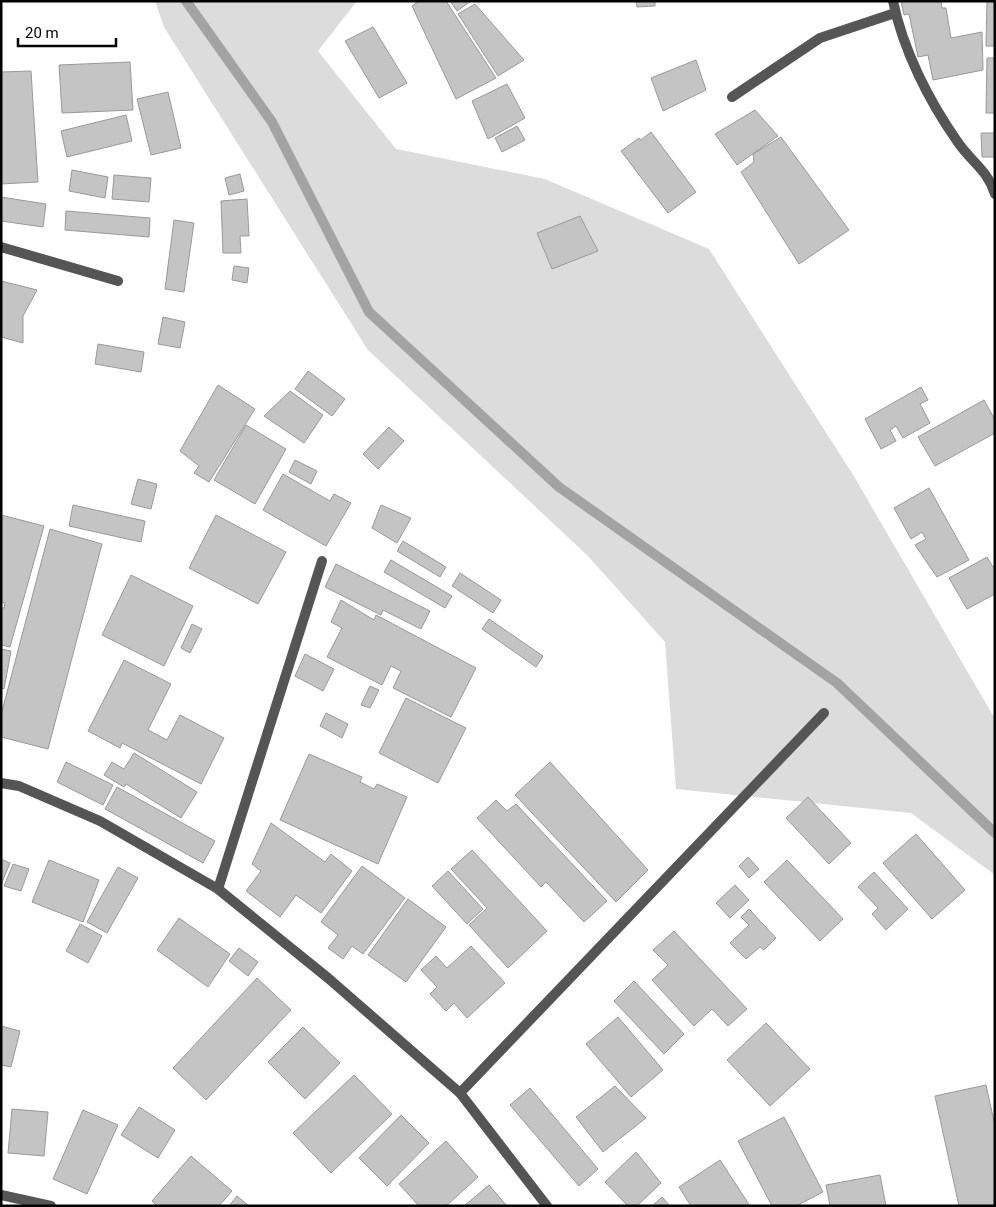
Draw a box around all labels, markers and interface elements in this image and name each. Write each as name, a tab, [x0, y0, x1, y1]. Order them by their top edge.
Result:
scale bar	[18, 15, 115, 47]
text: 20 m	[25, 24, 59, 42]

